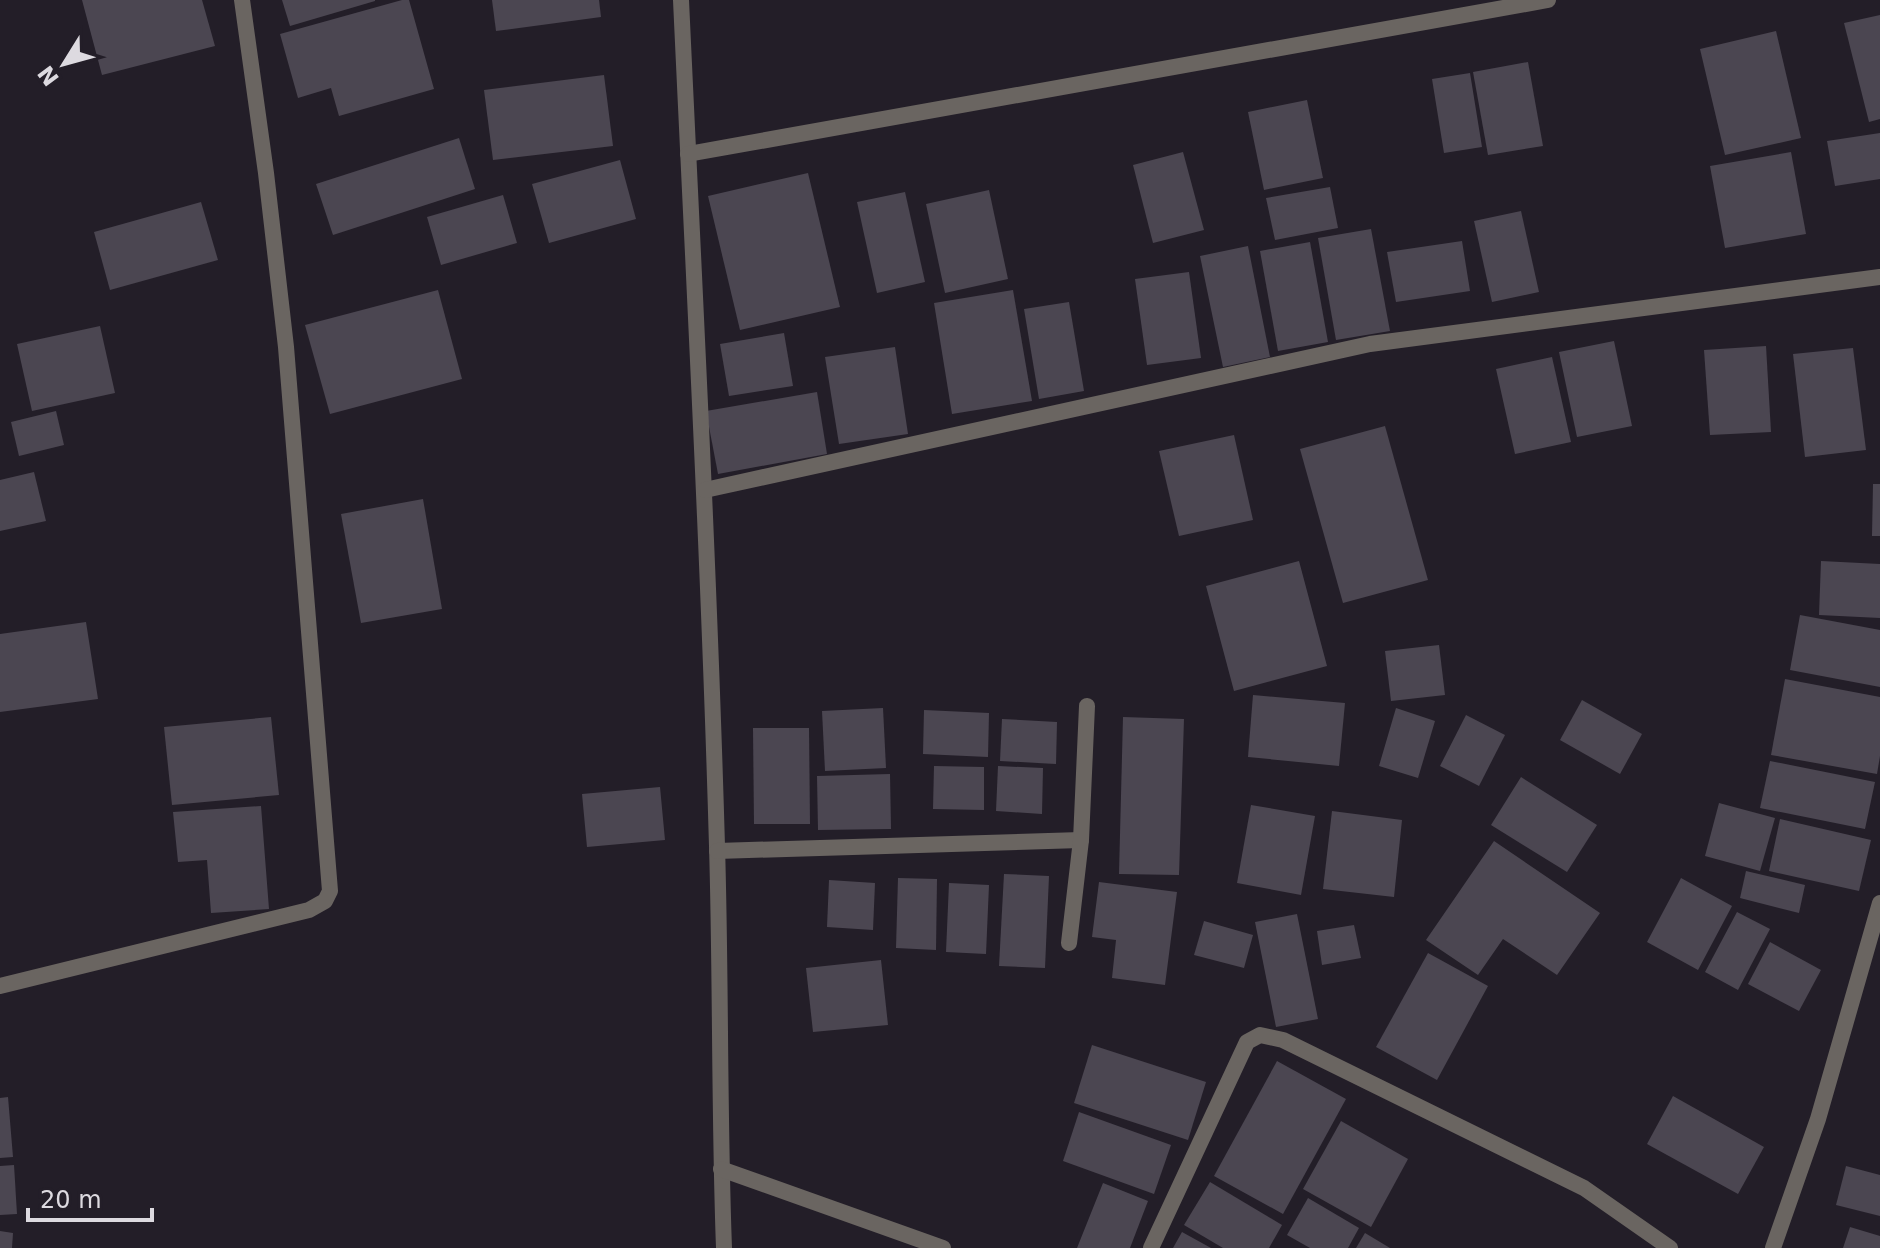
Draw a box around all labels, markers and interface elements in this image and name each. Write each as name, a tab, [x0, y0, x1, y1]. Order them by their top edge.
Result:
north arrow	[24, 24, 104, 104]
text: N	[33, 61, 64, 91]
scale bar	[28, 1172, 152, 1222]
text: 20 m	[40, 1186, 102, 1214]

